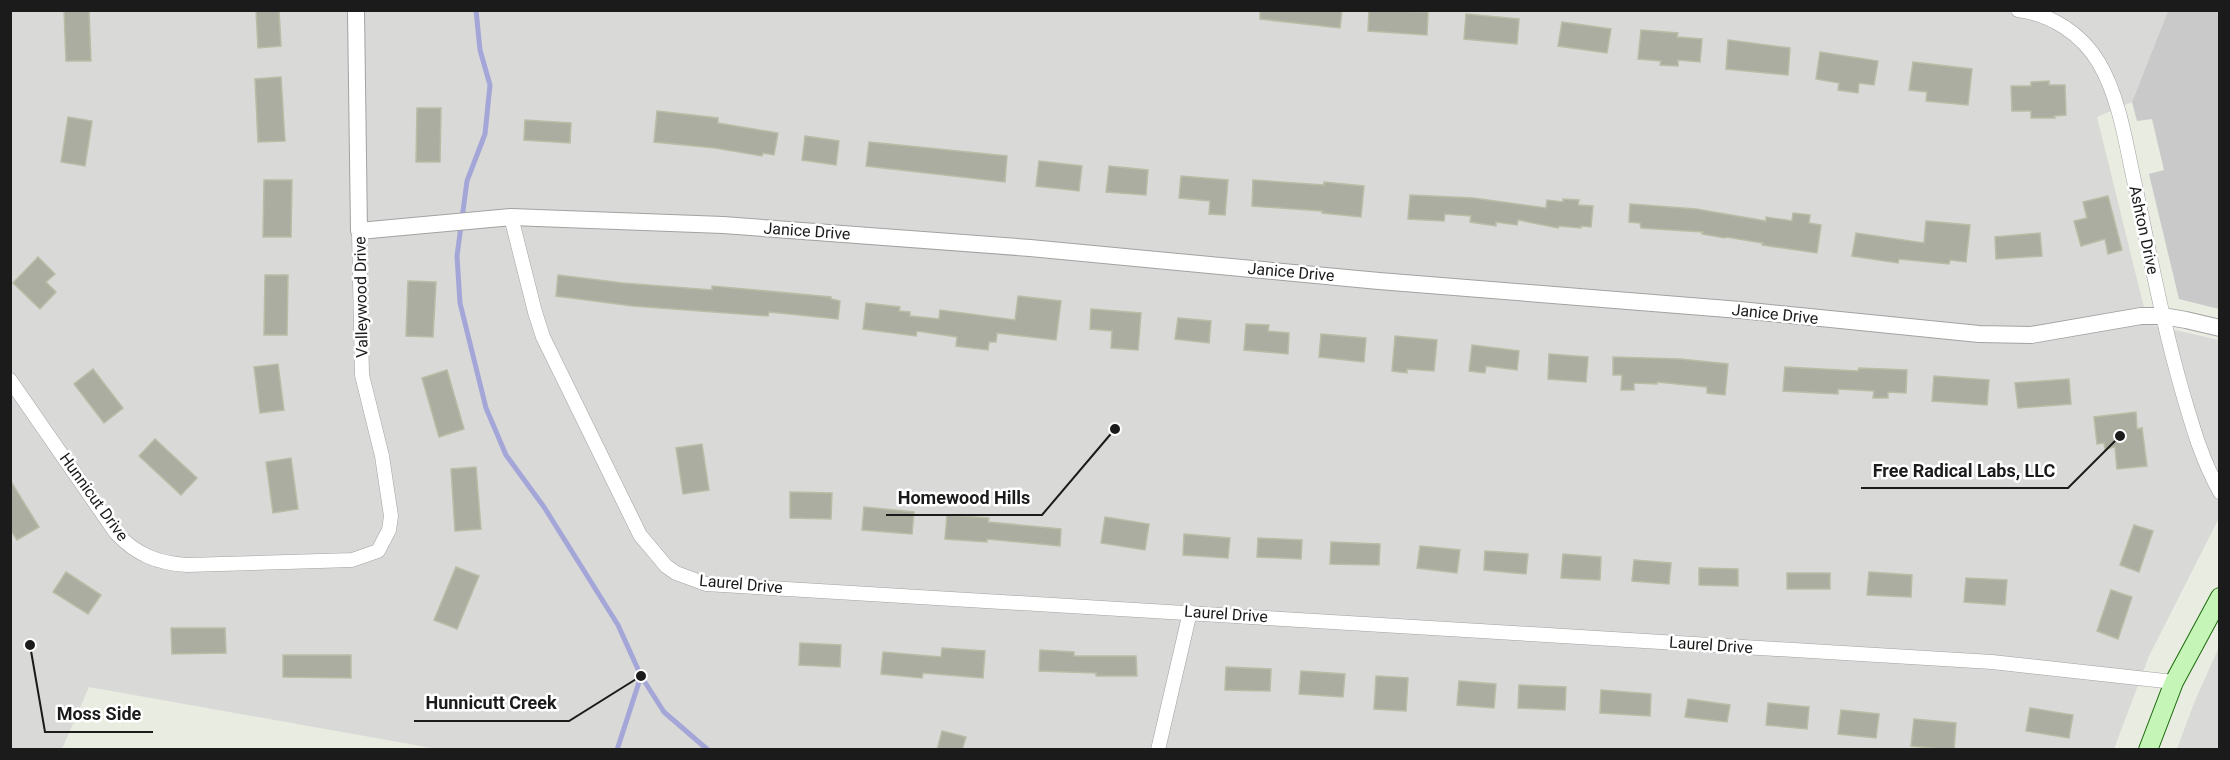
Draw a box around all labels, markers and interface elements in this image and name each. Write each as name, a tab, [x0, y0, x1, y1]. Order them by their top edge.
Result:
street label: Ashton Drive	[2125, 184, 2163, 276]
street label: Janice Drive	[763, 218, 851, 244]
street label: Valleywood Drive	[350, 236, 372, 358]
street label: Janice Drive	[1247, 259, 1335, 285]
street label: Janice Drive	[1731, 300, 1819, 328]
street label: Hunnicut Drive	[56, 449, 132, 545]
callout: Free Radical Labs, LLC	[1861, 452, 2068, 488]
text: Free Radical Labs, LLC	[1873, 460, 2056, 481]
callout: Homewood Hills	[886, 479, 1042, 515]
text: Homewood Hills	[898, 487, 1030, 508]
street label: Laurel Drive	[698, 571, 784, 597]
street label: Laurel Drive	[1184, 602, 1268, 626]
street label: Laurel Drive	[1669, 633, 1753, 657]
callout: Hunnicutt Creek	[414, 685, 569, 721]
text: Hunnicutt Creek	[425, 692, 557, 713]
callout: Moss Side	[45, 696, 153, 732]
text: Moss Side	[57, 703, 142, 724]

